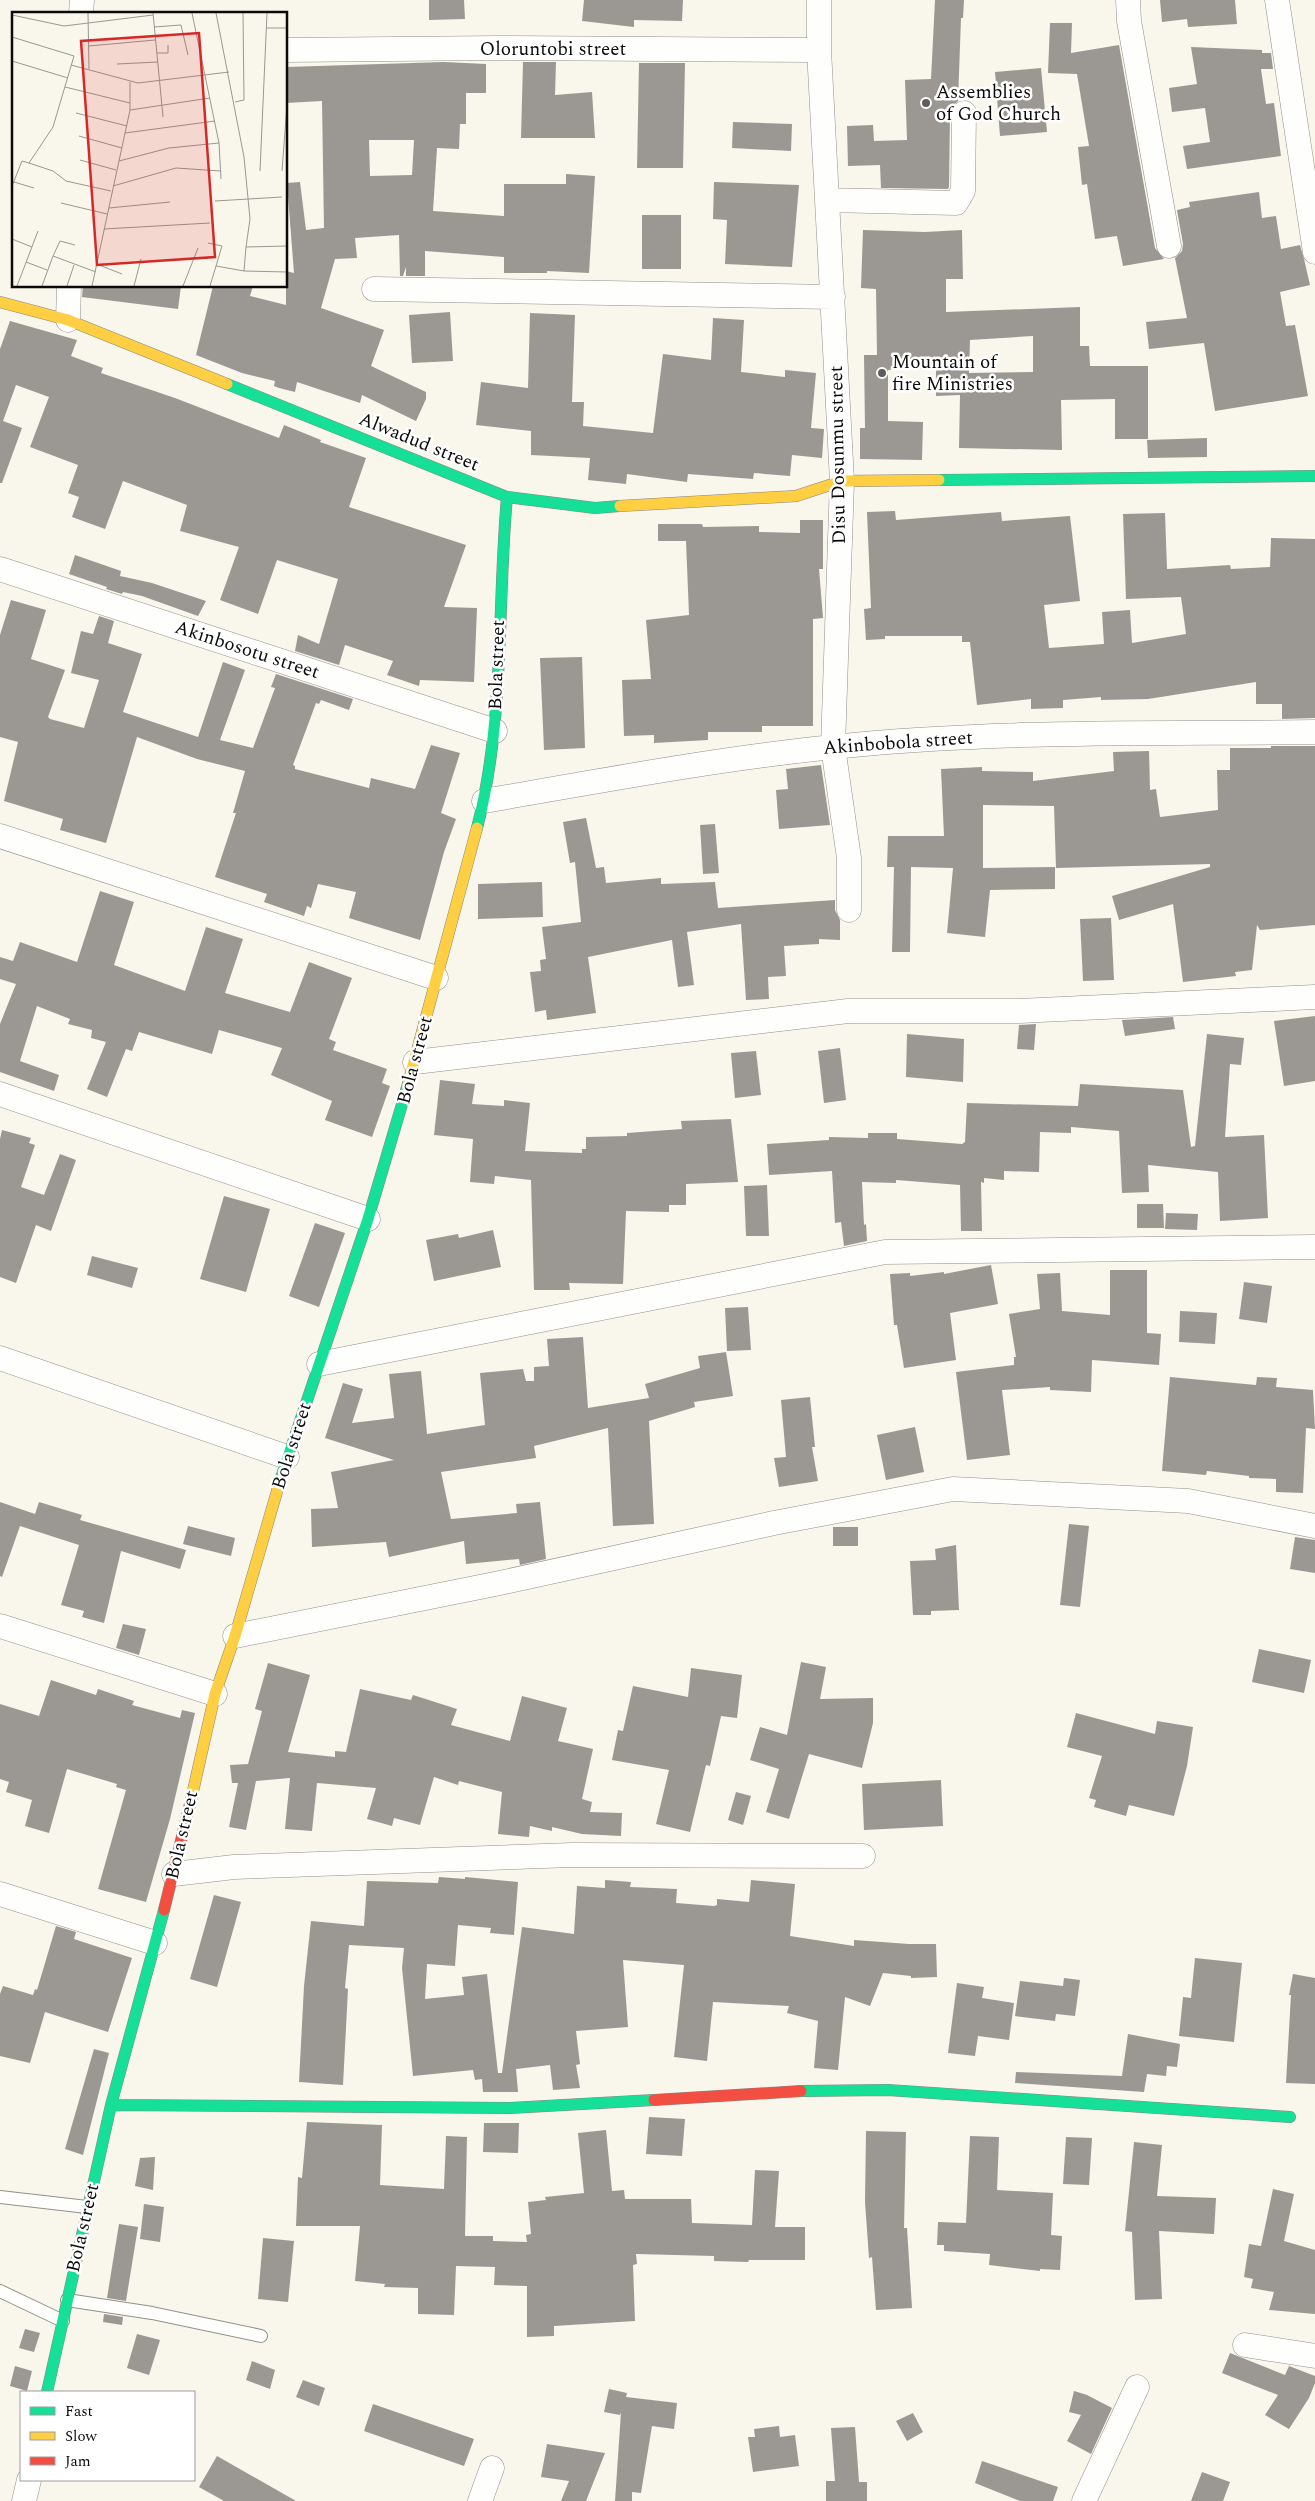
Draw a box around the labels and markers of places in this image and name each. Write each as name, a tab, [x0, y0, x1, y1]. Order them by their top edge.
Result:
place label: Assemblies of God Church	[936, 78, 1061, 129]
marker: Assemblies of God Church	[920, 97, 932, 109]
place label: Mountain of fire Ministries	[892, 348, 1013, 399]
marker: Mountain of fire Ministries	[876, 367, 888, 379]

